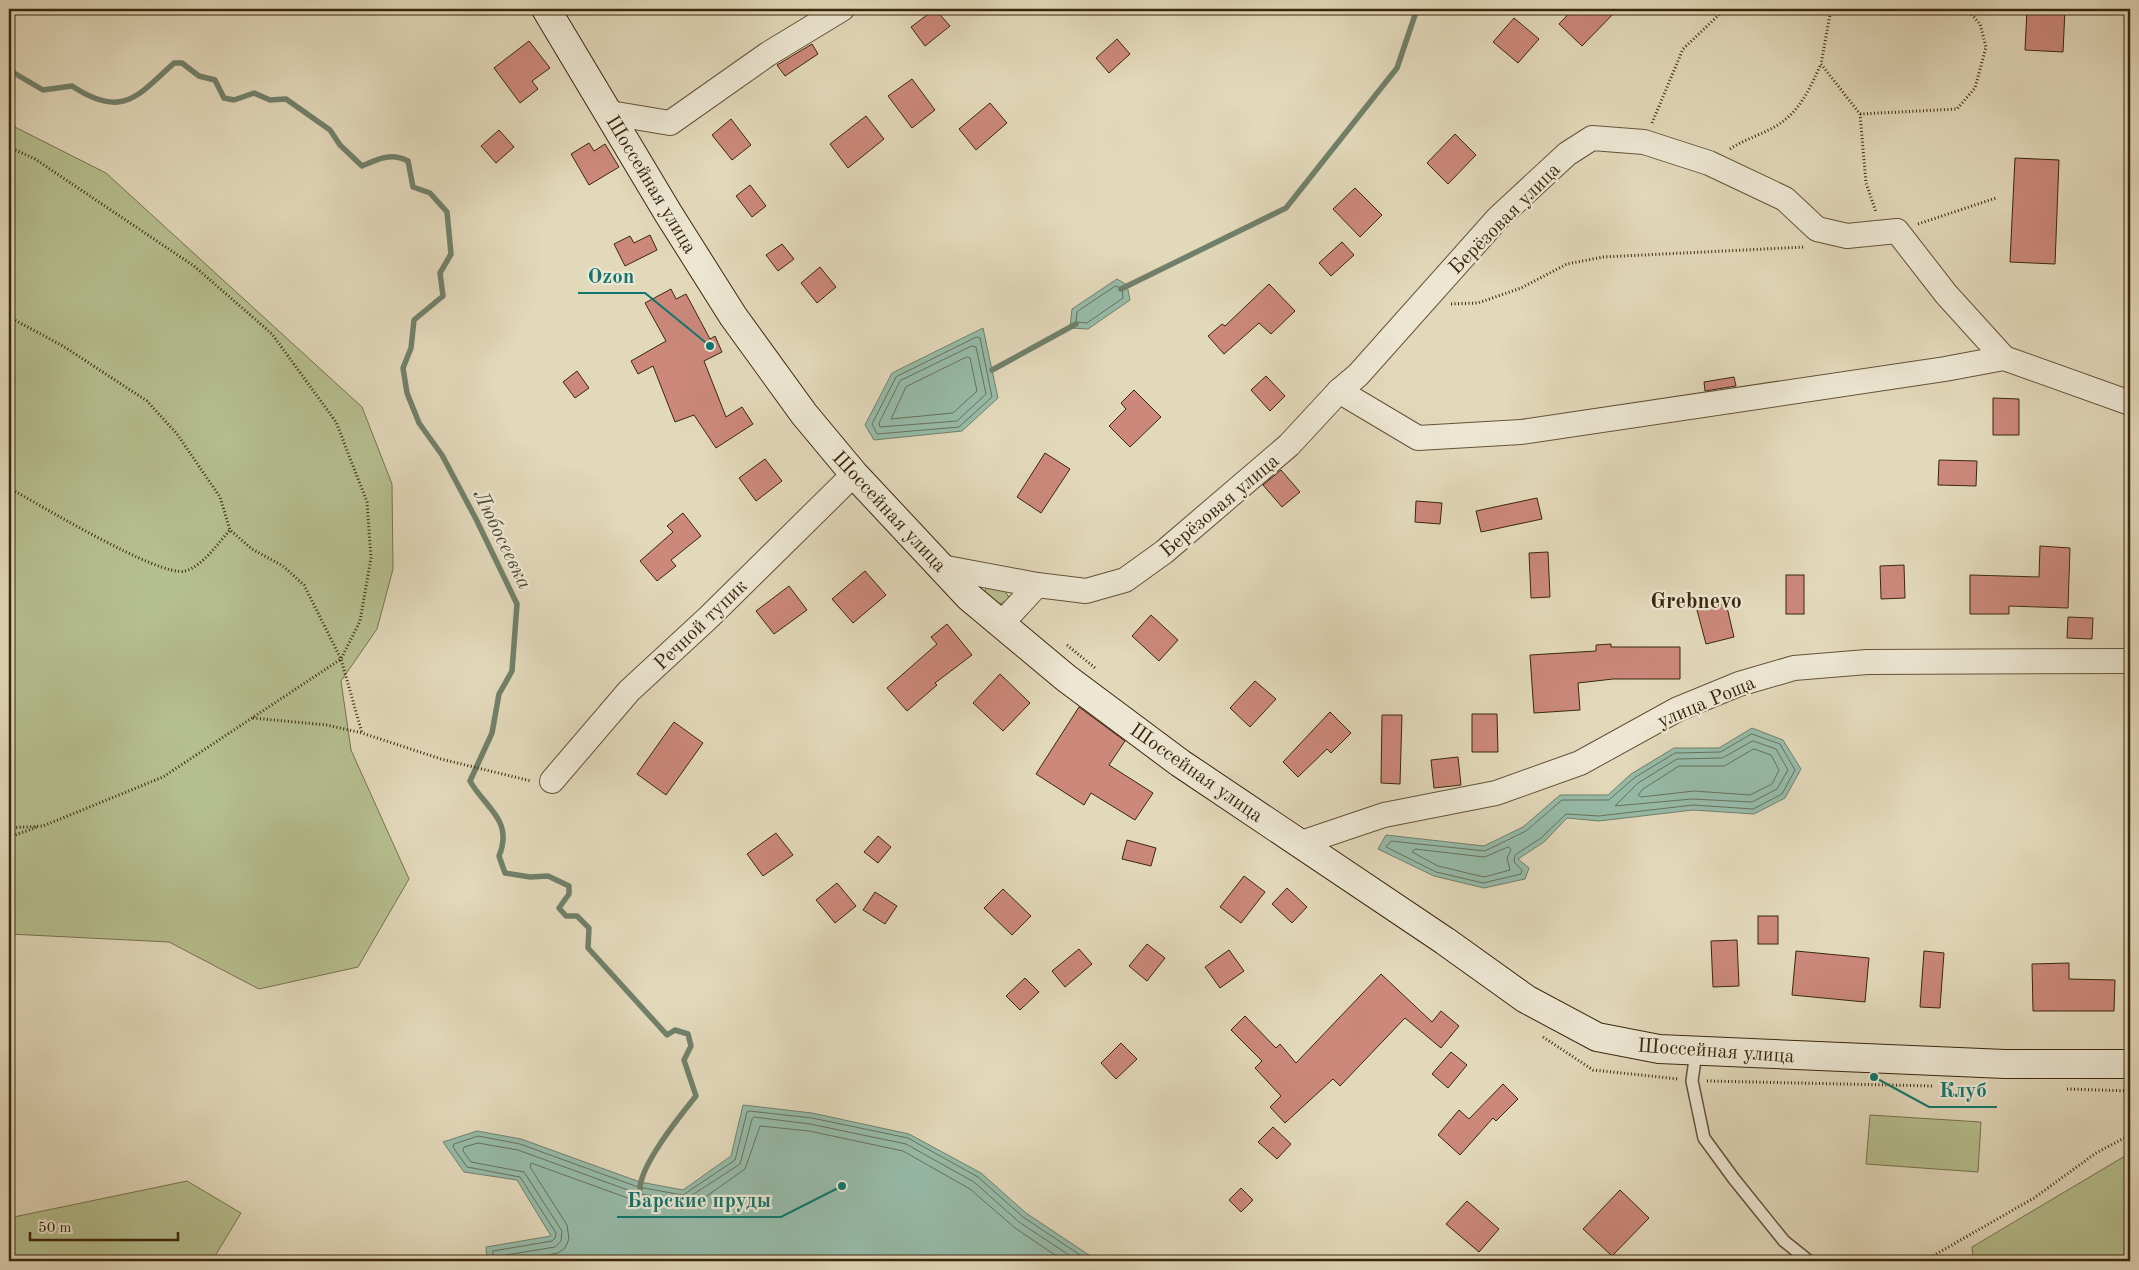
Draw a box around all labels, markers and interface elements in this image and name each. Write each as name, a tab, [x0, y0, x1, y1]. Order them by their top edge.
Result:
street label: Шоссейная улица	[601, 112, 699, 258]
street label: Берёзовая улица	[1446, 160, 1565, 279]
callout: Ozon	[578, 257, 645, 293]
text: Ozon	[588, 267, 634, 288]
street label: Шоссейная улица	[828, 448, 950, 577]
street label: Берёзовая улица	[1157, 451, 1284, 562]
water label: Любосеевка	[468, 486, 535, 593]
street label: Речной тупик	[651, 576, 752, 675]
district label: Grebnevo	[1650, 591, 1742, 613]
street label: улица Роща	[1655, 673, 1759, 732]
street label: Шоссейная улица	[1126, 720, 1266, 827]
street label: Шоссейная улица	[1637, 1037, 1795, 1067]
callout: Клуб	[1929, 1071, 1997, 1107]
text: Клуб	[1939, 1081, 1987, 1102]
callout: Барские пруды	[617, 1181, 781, 1217]
text: Барские пруды	[627, 1191, 771, 1212]
scale bar	[30, 1210, 178, 1242]
text: 50 m	[38, 1221, 72, 1236]

